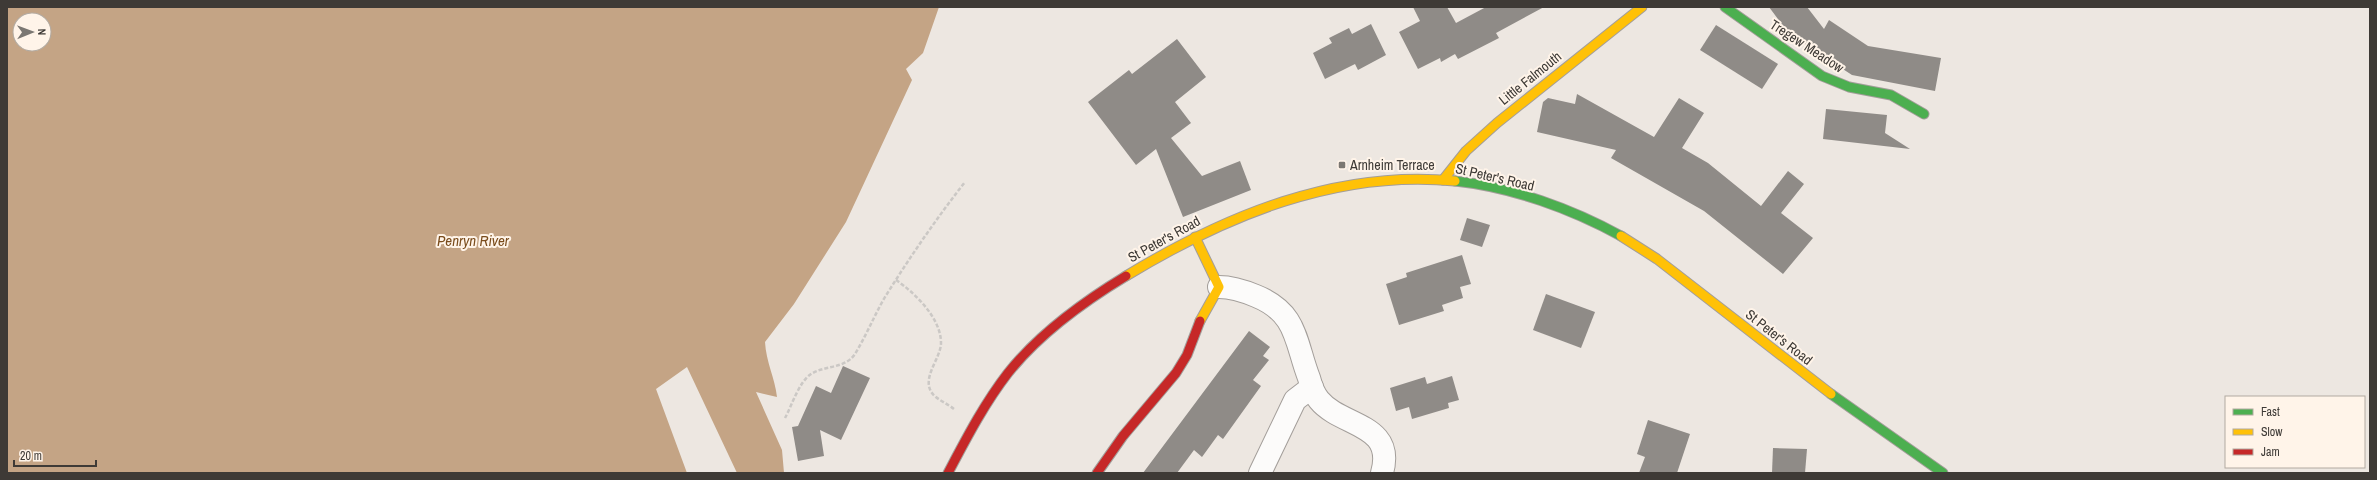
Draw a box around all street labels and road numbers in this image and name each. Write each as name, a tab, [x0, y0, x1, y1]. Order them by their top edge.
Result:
street label: Tregew Meadow	[1767, 15, 1848, 77]
street label: Little Falmouth	[1495, 47, 1565, 109]
street label: St Peter's Road	[1454, 159, 1536, 195]
street label: St Peter's Road	[1125, 212, 1203, 266]
street label: St Peter's Road	[1742, 305, 1816, 369]

